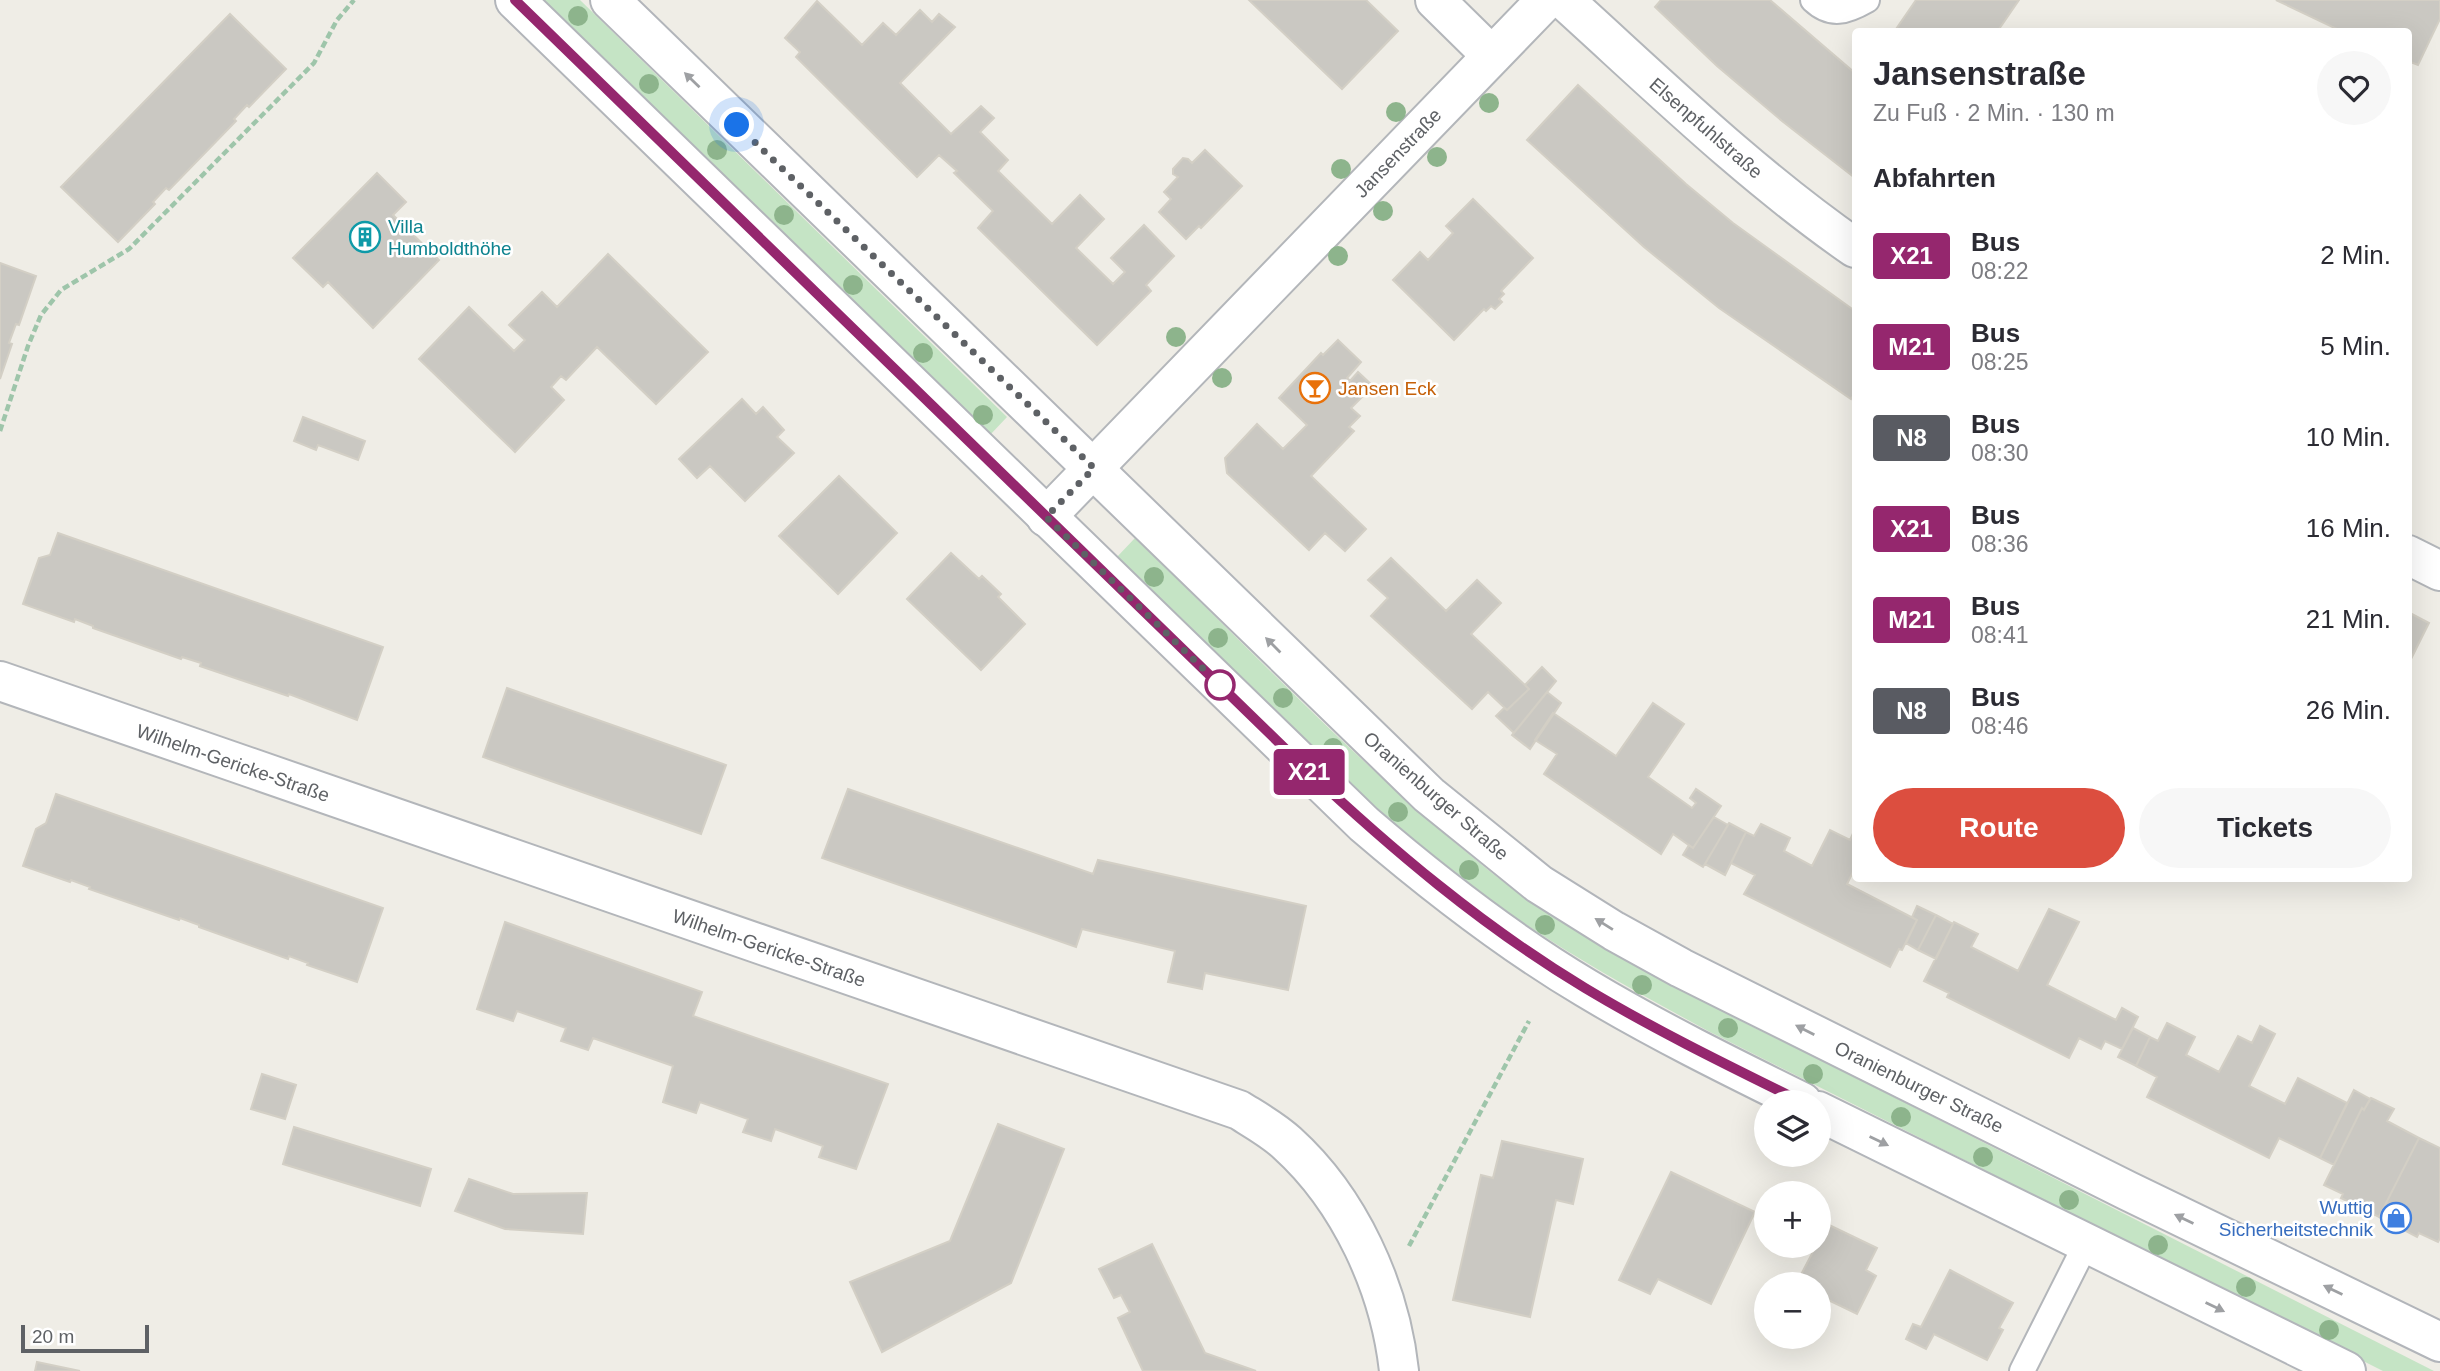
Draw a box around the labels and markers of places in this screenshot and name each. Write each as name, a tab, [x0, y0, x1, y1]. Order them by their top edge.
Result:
place label: Villa Humboldthöhe	[388, 216, 512, 259]
building icon: Villa Humboldthöhe	[348, 220, 382, 254]
bar icon: Jansen Eck	[1298, 371, 1332, 405]
place label: Jansen Eck	[1338, 378, 1437, 399]
unlabelled marker	[1205, 670, 1235, 700]
place label: Wuttig Sicherheitstechnik	[2219, 1197, 2373, 1240]
shop icon: Wuttig Sicherheitstechnik	[2379, 1201, 2413, 1235]

